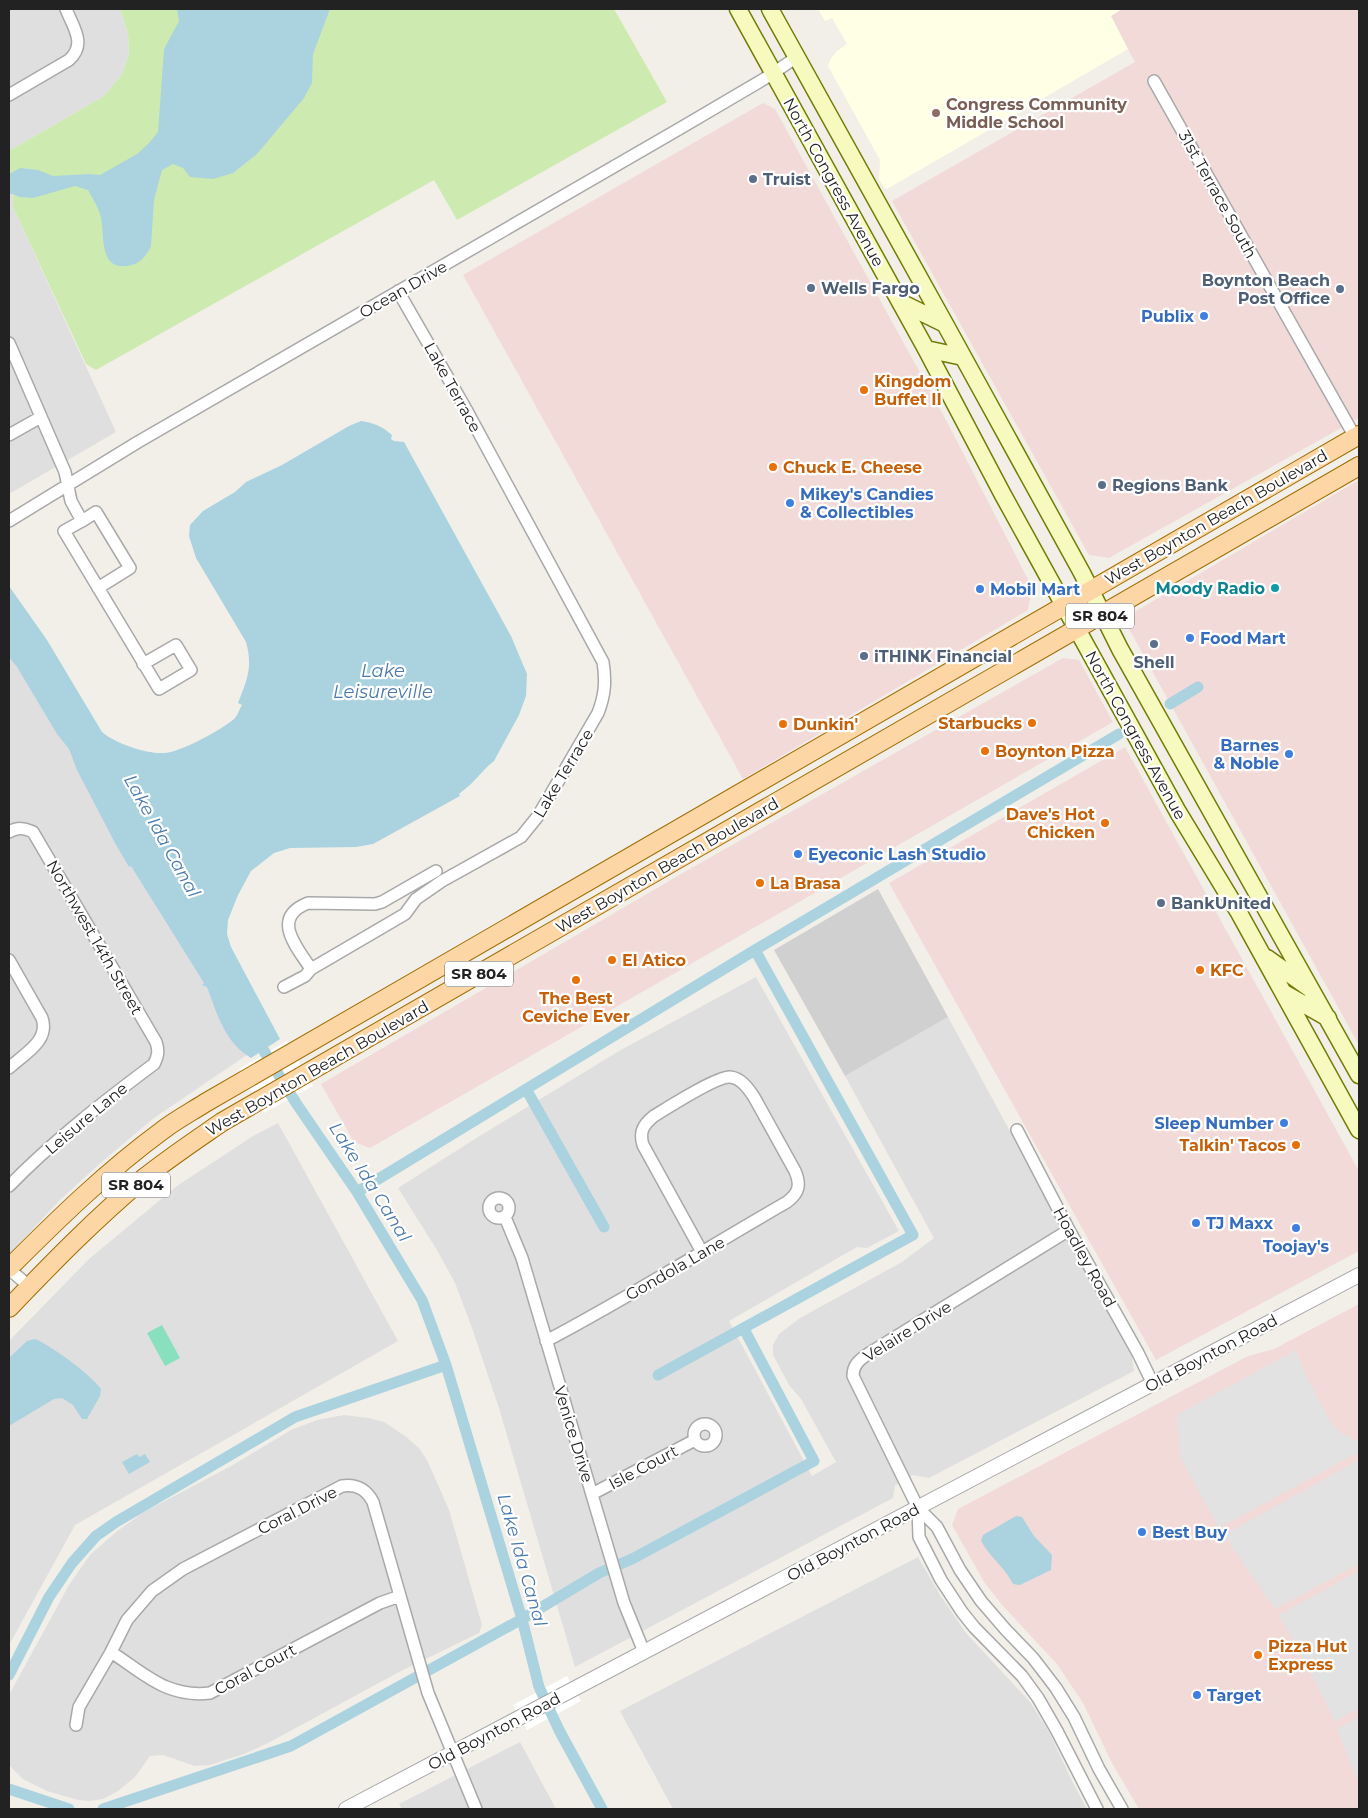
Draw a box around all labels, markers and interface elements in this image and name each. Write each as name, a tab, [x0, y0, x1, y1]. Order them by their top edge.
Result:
street label: North Congress Avenue	[779, 95, 888, 270]
place label: Congress Community Middle School	[946, 95, 1127, 132]
marker: Congress Community Middle School	[930, 107, 942, 119]
street label: 31st Terrace South	[1174, 127, 1261, 262]
place label: Truist	[763, 170, 811, 189]
marker: Truist	[747, 173, 759, 185]
street label: Ocean Drive	[356, 257, 450, 322]
place label: Boynton Beach Post Office	[1202, 271, 1330, 308]
place label: Wells Fargo	[821, 279, 920, 298]
marker: Wells Fargo	[805, 282, 817, 294]
marker: Boynton Beach Post Office	[1334, 283, 1346, 295]
place label: Publix	[1141, 307, 1194, 326]
marker: Publix	[1198, 310, 1210, 322]
street label: Lake Terrace	[420, 339, 485, 436]
place label: Kingdom Buffet II	[874, 372, 951, 409]
marker: Kingdom Buffet II	[858, 384, 870, 396]
street label: West Boynton Beach Boulevard	[1102, 446, 1331, 589]
place label: Chuck E. Cheese	[783, 458, 922, 477]
marker: Chuck E. Cheese	[767, 461, 779, 473]
place label: Regions Bank	[1112, 476, 1229, 495]
marker: Regions Bank	[1096, 479, 1108, 491]
place label: Mikey's Candies & Collectibles	[800, 485, 934, 522]
marker: Mikey's Candies & Collectibles	[784, 497, 796, 509]
place label: Moody Radio	[1156, 579, 1265, 598]
place label: Mobil Mart	[990, 580, 1080, 599]
marker: Moody Radio	[1269, 582, 1281, 594]
marker: Mobil Mart	[974, 583, 986, 595]
road number: SR 804	[1066, 604, 1134, 628]
place label: Food Mart	[1200, 629, 1286, 648]
marker: Food Mart	[1184, 632, 1196, 644]
marker: Shell	[1148, 638, 1160, 650]
place label: iTHINK Financial	[874, 647, 1012, 666]
street label: North Congress Avenue	[1081, 648, 1190, 823]
marker: iTHINK Financial	[858, 650, 870, 662]
place label: Shell	[1133, 653, 1175, 672]
water label: Lake Leisureville	[333, 660, 433, 703]
place label: Starbucks	[938, 714, 1022, 733]
place label: Dunkin'	[793, 715, 858, 734]
marker: Starbucks	[1026, 717, 1038, 729]
marker: Dunkin'	[777, 718, 789, 730]
street label: Lake Terrace	[530, 726, 597, 821]
place label: Barnes & Noble	[1213, 736, 1279, 773]
place label: Boynton Pizza	[995, 742, 1115, 761]
marker: Boynton Pizza	[979, 745, 991, 757]
marker: Barnes & Noble	[1283, 748, 1295, 760]
water label: Lake Ida Canal	[119, 771, 205, 901]
street label: West Boynton Beach Boulevard	[553, 794, 782, 937]
place label: Dave's Hot Chicken	[1006, 805, 1095, 842]
marker: Dave's Hot Chicken	[1099, 817, 1111, 829]
place label: Eyeconic Lash Studio	[808, 845, 986, 864]
marker: Eyeconic Lash Studio	[792, 848, 804, 860]
street label: Northwest 14th Street	[43, 857, 147, 1018]
place label: La Brasa	[770, 874, 841, 893]
marker: La Brasa	[754, 877, 766, 889]
place label: BankUnited	[1171, 894, 1271, 913]
marker: BankUnited	[1155, 897, 1167, 909]
place label: El Atico	[622, 951, 686, 970]
marker: El Atico	[606, 954, 618, 966]
place label: KFC	[1210, 961, 1244, 980]
road number: SR 804	[445, 962, 513, 986]
marker: KFC	[1194, 964, 1206, 976]
marker: The Best Ceviche Ever	[570, 974, 582, 986]
place label: The Best Ceviche Ever	[522, 989, 630, 1026]
street label: West Boynton Beach Boulevard	[203, 997, 432, 1140]
street label: Leisure Lane	[41, 1079, 131, 1158]
place label: Sleep Number	[1154, 1114, 1274, 1133]
marker: Sleep Number	[1278, 1117, 1290, 1129]
water label: Lake Ida Canal	[324, 1118, 416, 1246]
place label: Talkin' Tacos	[1180, 1136, 1286, 1155]
marker: Talkin' Tacos	[1290, 1139, 1302, 1151]
road number: SR 804	[102, 1172, 170, 1198]
street label: Hoadley Road	[1049, 1204, 1120, 1311]
place label: TJ Maxx	[1206, 1214, 1274, 1233]
marker: TJ Maxx	[1190, 1217, 1202, 1229]
marker: Toojay's	[1290, 1222, 1302, 1234]
street label: Gondola Lane	[622, 1232, 728, 1305]
place label: Toojay's	[1263, 1237, 1330, 1256]
street label: Velaire Drive	[860, 1297, 955, 1366]
street label: Old Boynton Road	[1142, 1311, 1281, 1396]
street label: Venice Drive	[550, 1384, 597, 1485]
street label: Isle Court	[605, 1441, 682, 1494]
street label: Coral Drive	[254, 1482, 340, 1539]
water label: Lake Ida Canal	[493, 1491, 552, 1629]
street label: Old Boynton Road	[784, 1500, 923, 1585]
place label: Best Buy	[1152, 1523, 1228, 1542]
marker: Best Buy	[1136, 1526, 1148, 1538]
place label: Pizza Hut Express	[1268, 1637, 1347, 1674]
street label: Coral Court	[211, 1640, 300, 1699]
marker: Pizza Hut Express	[1252, 1649, 1264, 1661]
place label: Target	[1207, 1686, 1261, 1705]
street label: Old Boynton Road	[425, 1689, 564, 1774]
marker: Target	[1191, 1689, 1203, 1701]

